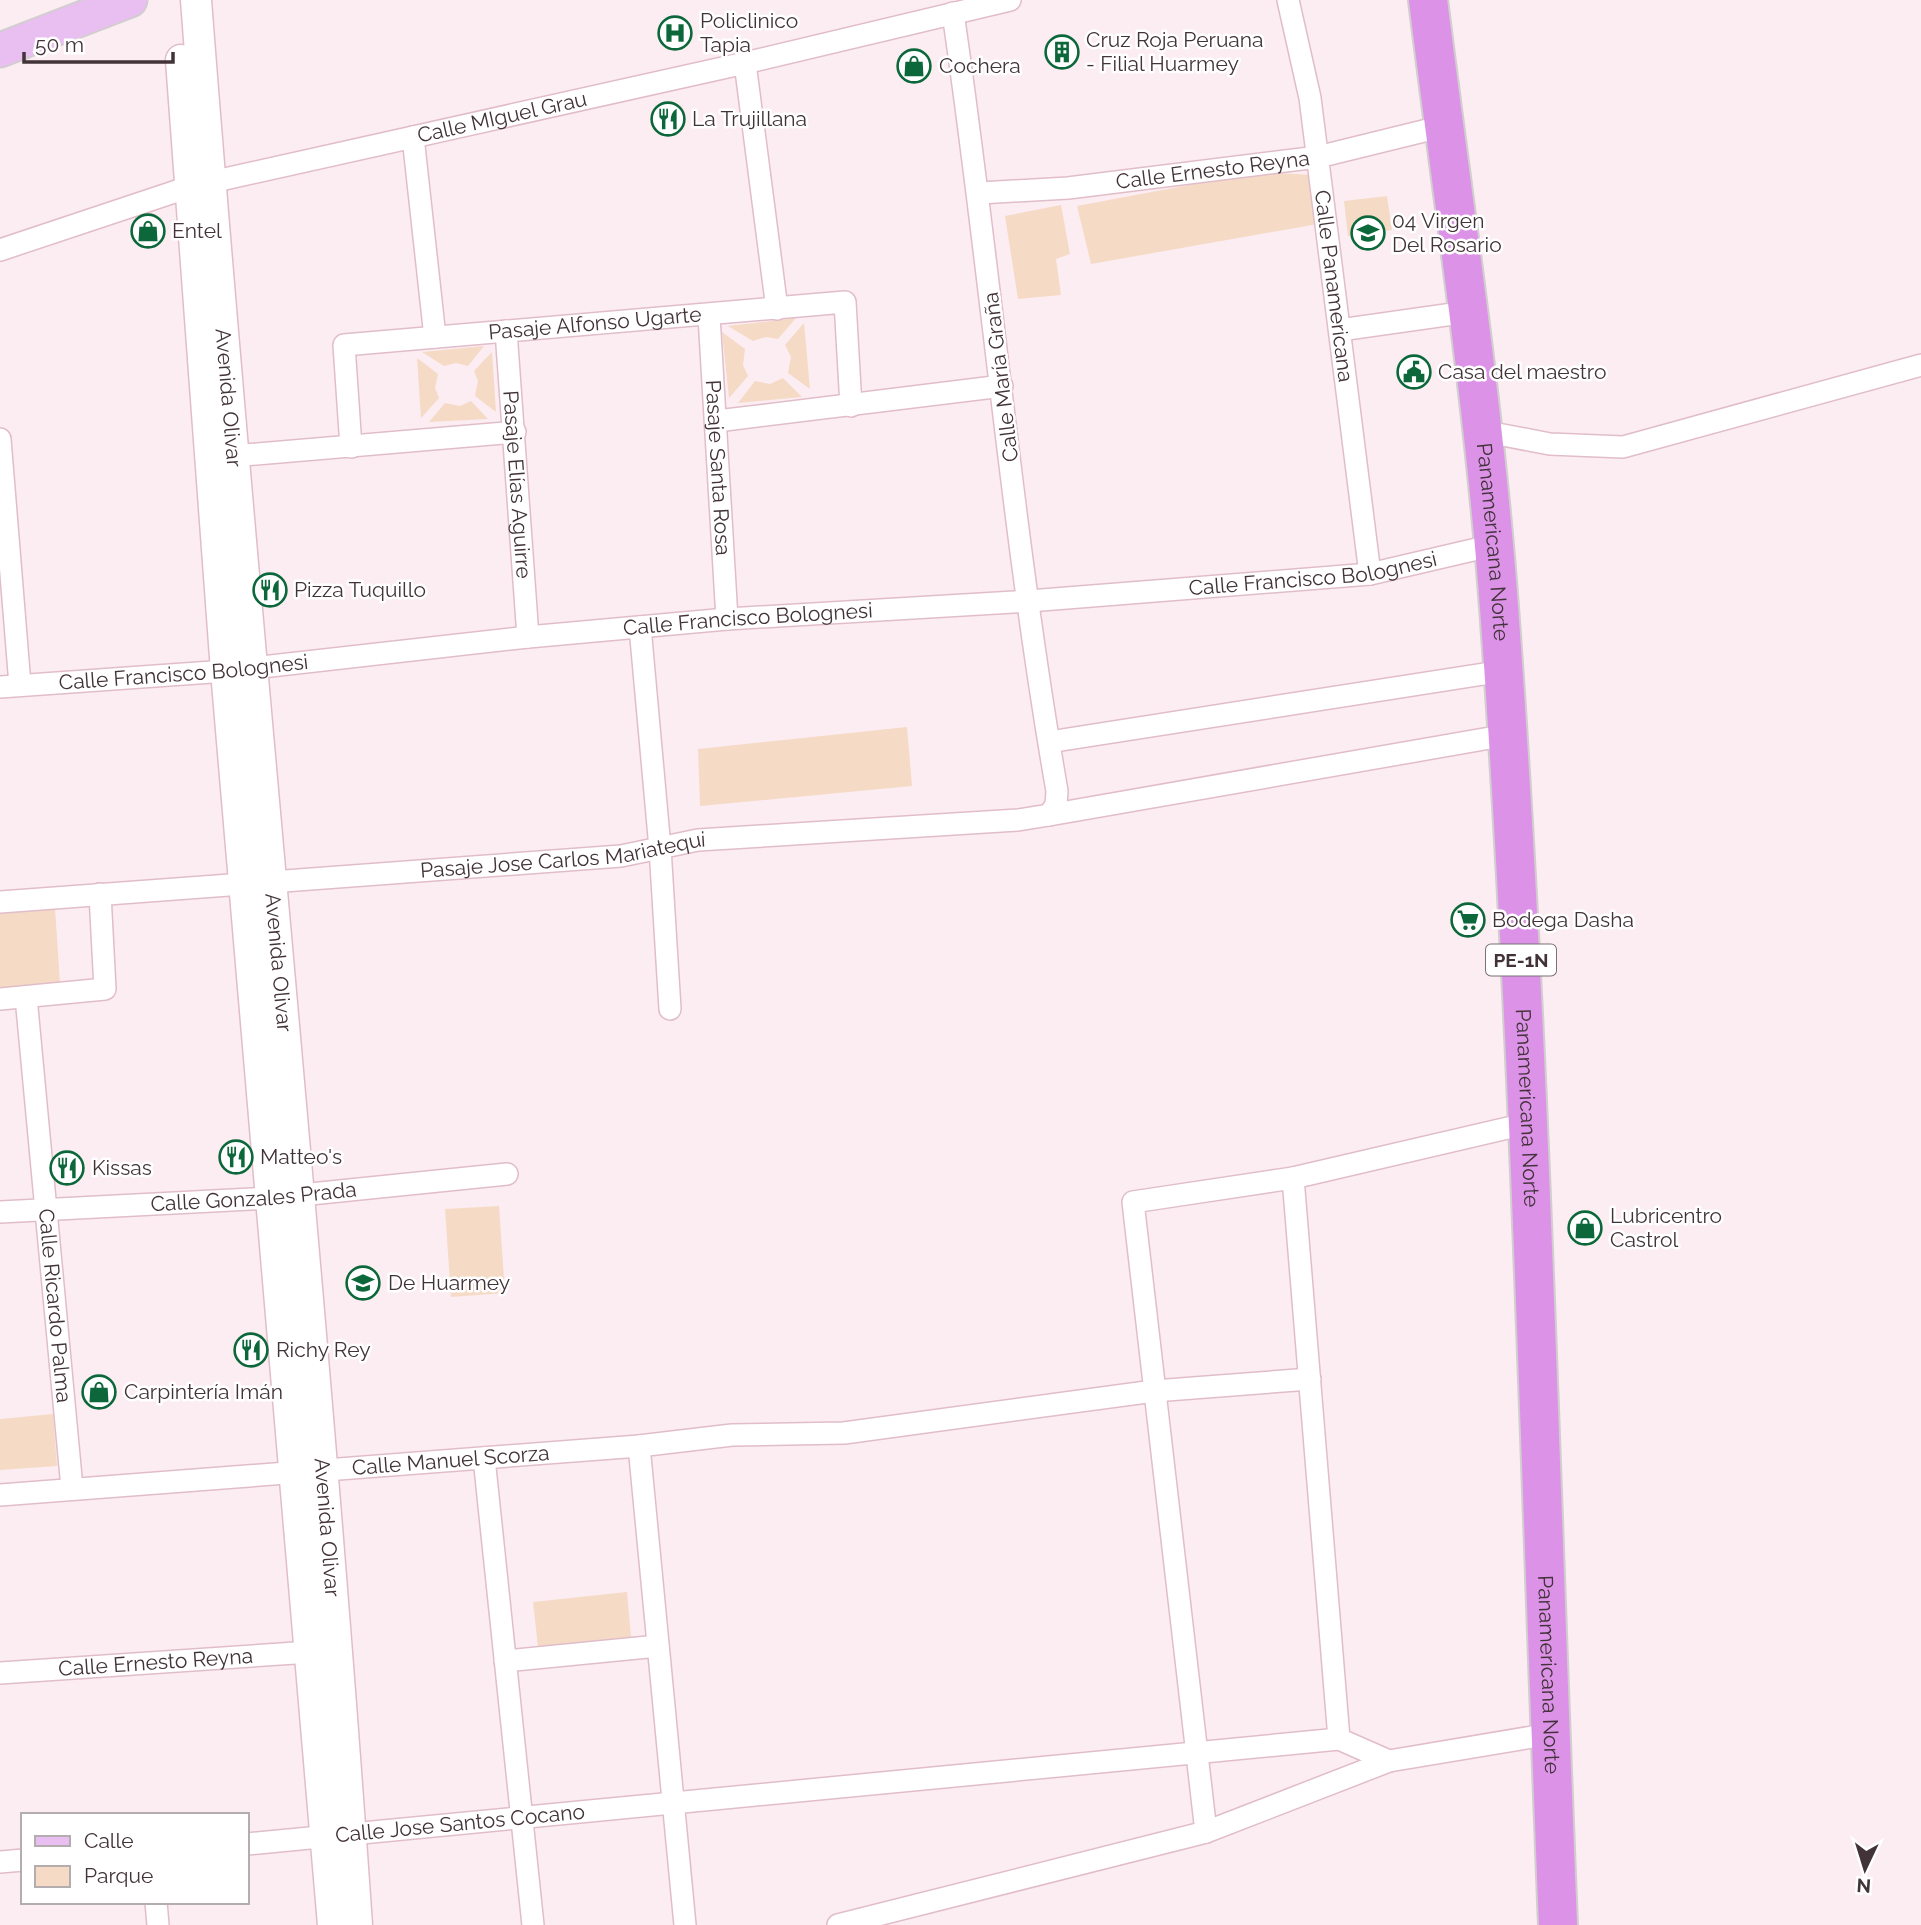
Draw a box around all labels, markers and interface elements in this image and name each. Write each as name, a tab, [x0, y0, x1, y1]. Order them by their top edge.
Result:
place label: Policlinico Tapia	[700, 8, 798, 57]
hospital icon: Policlinico Tapia	[656, 14, 694, 52]
scale bar	[24, 21, 173, 65]
place label: Cruz Roja Peruana - Filial Huarmey	[1086, 27, 1264, 76]
text: 50 m	[35, 32, 84, 57]
building icon: Cruz Roja Peruana - Filial Huarmey	[1043, 33, 1081, 71]
shop icon: Cochera	[895, 47, 933, 85]
place label: Cochera	[939, 53, 1021, 78]
street label: Calle MIguel Grau	[415, 86, 589, 148]
restaurant icon: La Trujillana	[649, 100, 687, 138]
place label: La Trujillana	[692, 106, 807, 131]
street label: Calle Ernesto Reyna	[1114, 145, 1311, 194]
street label: Calle Panamericana	[1310, 189, 1359, 384]
place label: 04 Virgen Del Rosario	[1392, 208, 1502, 257]
shop icon: Entel	[129, 212, 167, 250]
school or university icon: 04 Virgen Del Rosario	[1349, 214, 1387, 252]
place label: Entel	[172, 218, 222, 243]
street label: Calle María Graña	[978, 291, 1023, 463]
street label: Pasaje Alfonso Ugarte	[487, 301, 702, 345]
street label: Avenida Olivar	[211, 327, 247, 469]
public building icon: Casa del maestro	[1395, 353, 1433, 391]
place label: Casa del maestro	[1438, 359, 1606, 384]
street label: Pasaje Santa Rosa	[701, 379, 736, 556]
street label: Pasaje Elías Aguirre	[498, 390, 537, 579]
street label: Panamericana Norte	[1472, 442, 1514, 642]
street label: Calle Francisco Bolognesi	[1188, 546, 1439, 600]
restaurant icon: Pizza Tuquillo	[251, 571, 289, 609]
place label: Pizza Tuquillo	[294, 577, 426, 602]
street label: Calle Francisco Bolognesi	[622, 597, 873, 640]
street label: Calle Francisco Bolognesi	[58, 649, 309, 695]
street label: Pasaje Jose Carlos Mariatequi	[419, 827, 706, 883]
street label: Avenida Olivar	[260, 892, 298, 1033]
supermarket icon: Bodega Dasha	[1449, 901, 1487, 939]
place label: Bodega Dasha	[1492, 907, 1634, 932]
road number: PE-1N	[1486, 944, 1556, 976]
street label: Panamericana Norte	[1511, 1008, 1544, 1208]
restaurant icon: Matteo's	[217, 1138, 255, 1176]
place label: Matteo's	[260, 1144, 342, 1169]
restaurant icon: Kissas	[48, 1149, 86, 1187]
place label: Kissas	[92, 1155, 152, 1180]
street label: Calle Gonzales Prada	[150, 1176, 358, 1216]
place label: Lubricentro Castrol	[1610, 1203, 1722, 1252]
street label: Calle Ricardo Palma	[34, 1207, 77, 1404]
shop icon: Lubricentro Castrol	[1566, 1209, 1604, 1247]
school or university icon: De Huarmey	[344, 1264, 382, 1302]
place label: De Huarmey	[388, 1270, 510, 1295]
restaurant icon: Richy Rey	[232, 1331, 270, 1369]
place label: Richy Rey	[276, 1337, 371, 1362]
shop icon: Carpintería Imán	[80, 1373, 118, 1411]
place label: Carpintería Imán	[124, 1379, 283, 1404]
street label: Calle Manuel Scorza	[351, 1440, 550, 1480]
street label: Avenida Olivar	[309, 1457, 346, 1598]
street label: Panamericana Norte	[1533, 1575, 1565, 1774]
street label: Calle Ernesto Reyna	[57, 1643, 254, 1681]
street label: Calle Jose Santos Cocano	[334, 1799, 586, 1847]
legend	[21, 1813, 248, 1904]
text: Calle	[84, 1828, 134, 1853]
north arrow	[1830, 1834, 1900, 1904]
text: Parque	[84, 1863, 153, 1888]
text: N	[1856, 1874, 1872, 1897]

